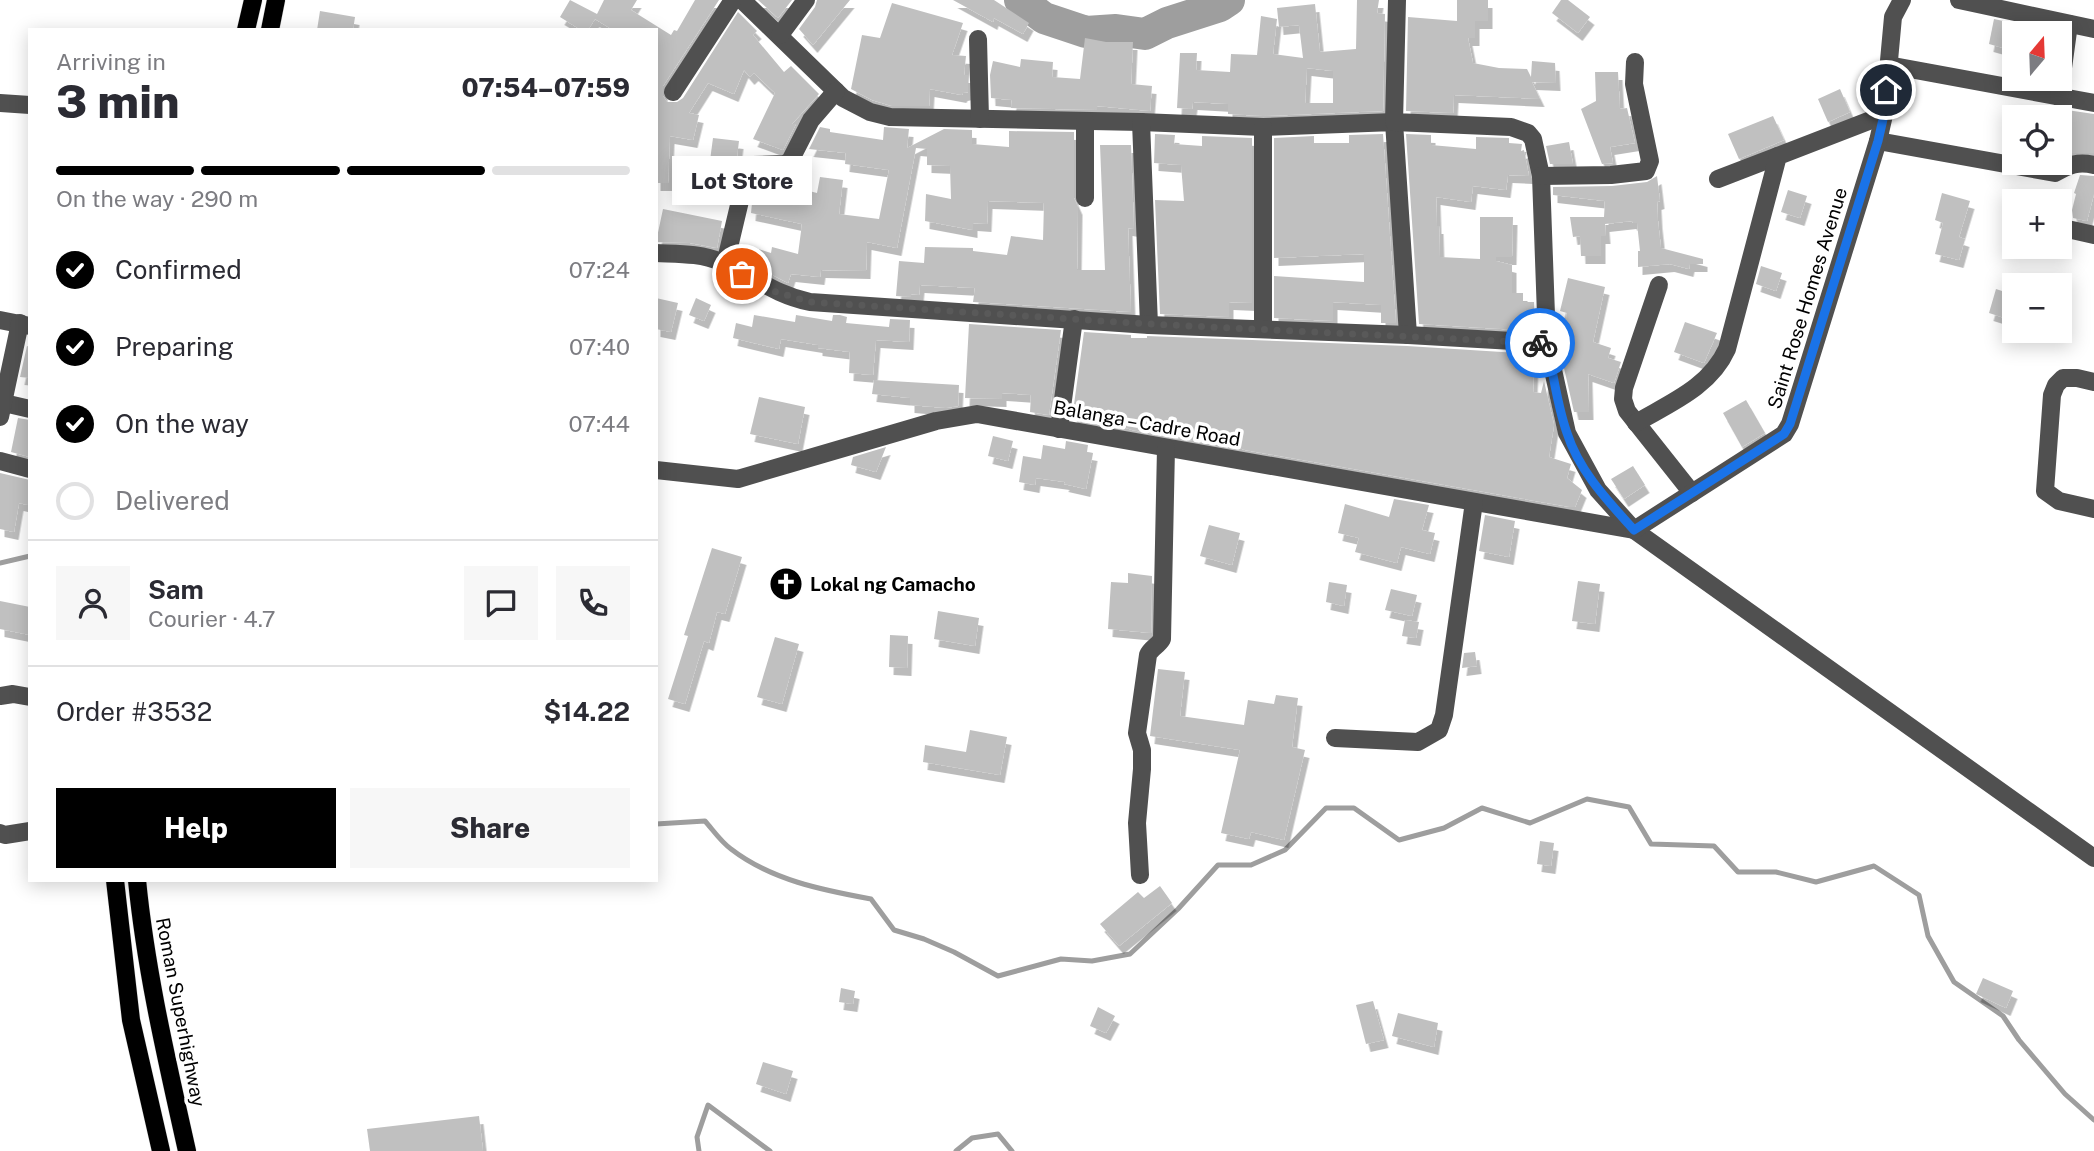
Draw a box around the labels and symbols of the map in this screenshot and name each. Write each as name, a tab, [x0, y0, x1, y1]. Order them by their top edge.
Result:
north arrow	[2002, 21, 2072, 91]
pin	[1856, 60, 1916, 120]
callout: Lot Store	[672, 155, 812, 204]
street label: Saint Rose Homes Avenue	[1763, 185, 1851, 411]
pin	[712, 244, 772, 304]
courier	[1505, 308, 1575, 378]
street label: Balanga – Cadre Road	[1052, 396, 1242, 450]
church icon: Lokal ng Camacho	[767, 565, 805, 603]
place label: Lokal ng Camacho	[810, 573, 976, 595]
street label: Roman Superhighway	[152, 916, 210, 1108]

